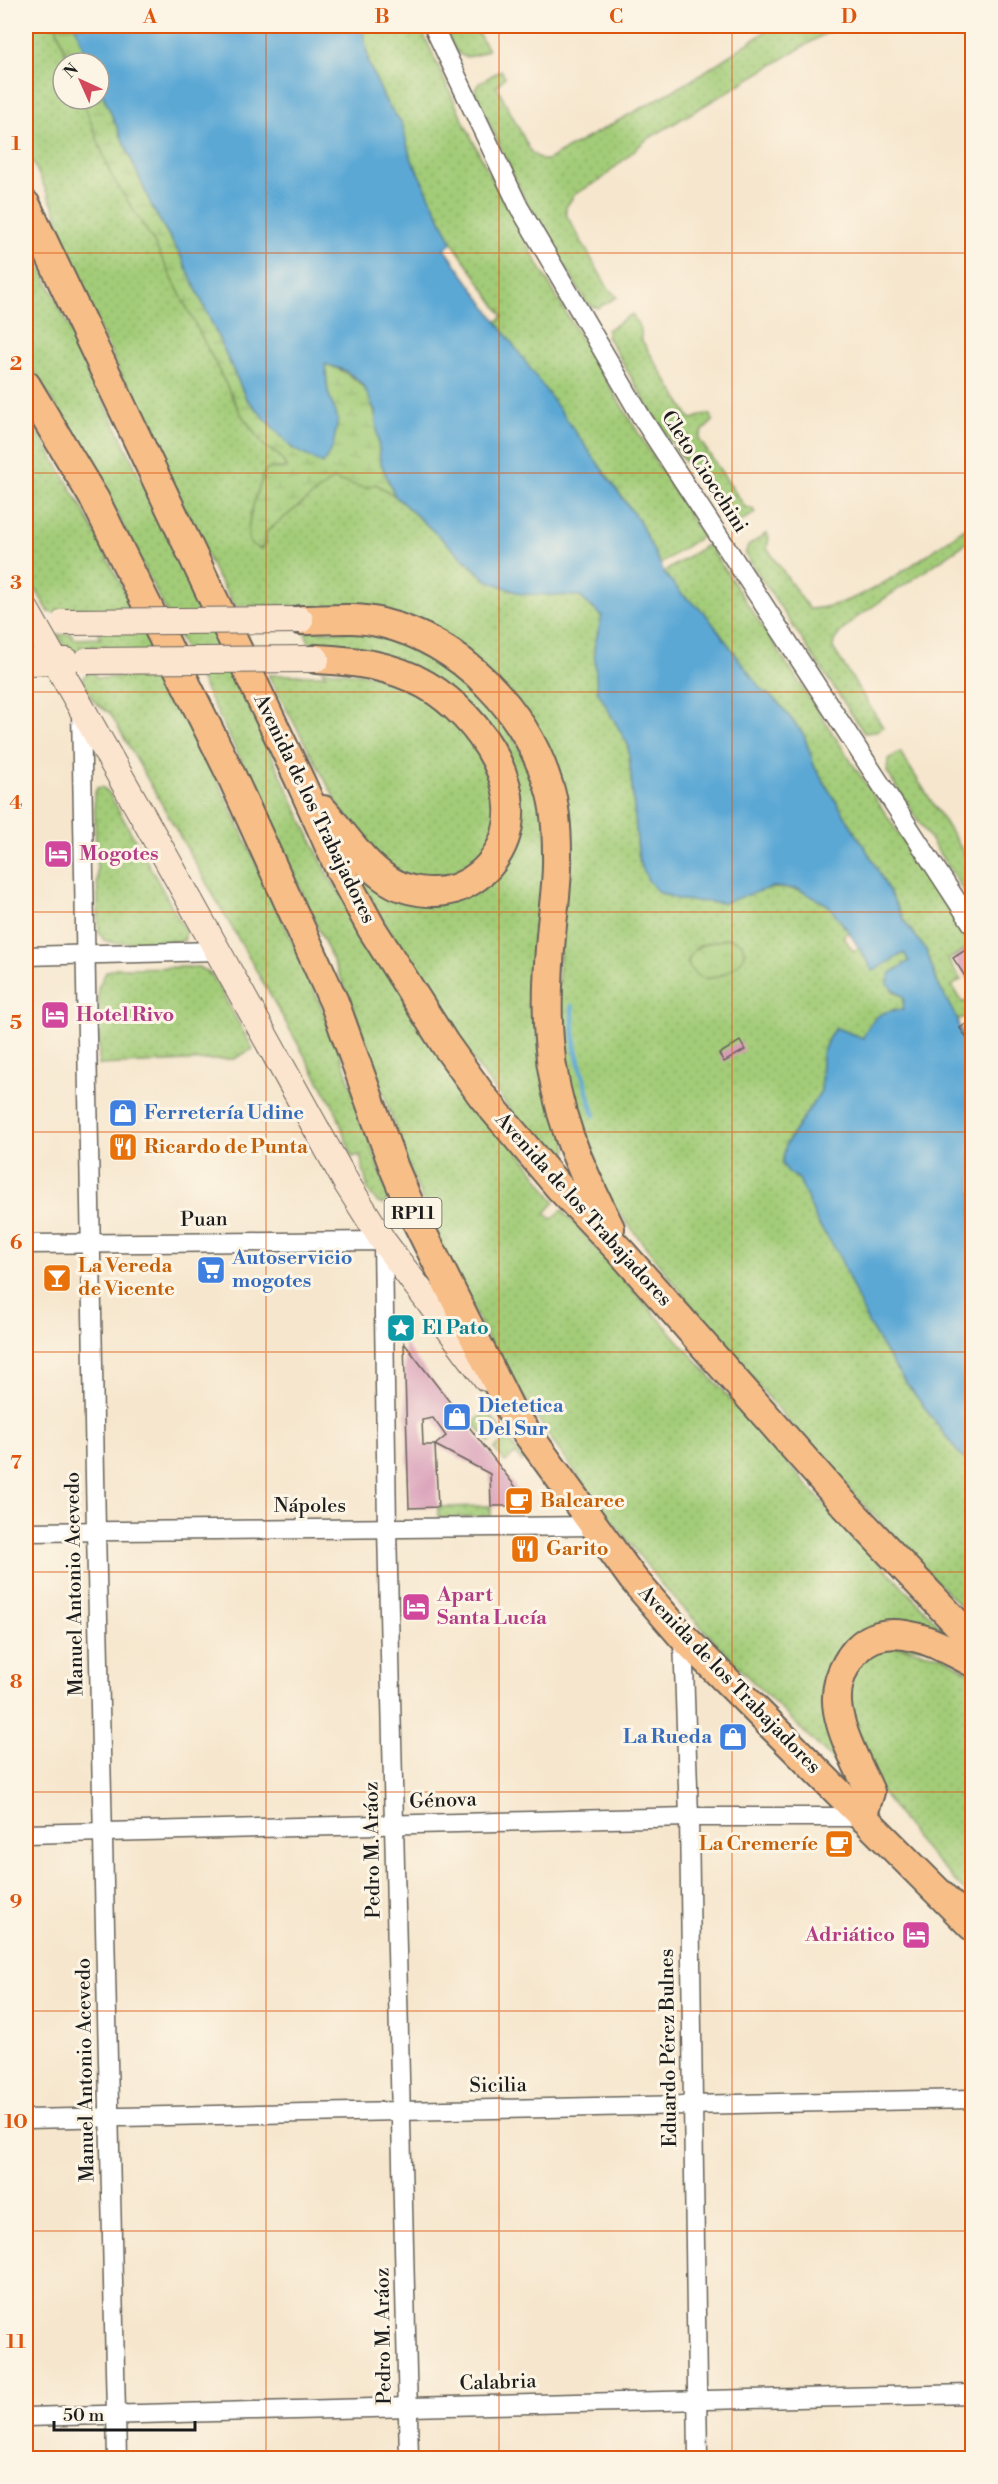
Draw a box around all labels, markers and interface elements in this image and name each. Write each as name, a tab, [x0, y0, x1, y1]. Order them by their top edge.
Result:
text: A	[142, 5, 158, 30]
text: B	[374, 5, 390, 30]
text: C	[609, 5, 623, 30]
text: D	[841, 5, 857, 30]
north arrow	[51, 51, 111, 111]
text: N	[60, 59, 83, 83]
text: 1	[11, 132, 21, 157]
text: 2	[10, 352, 22, 377]
street label: Cleto Ciocchini	[655, 406, 753, 538]
text: 3	[10, 571, 22, 596]
street label: Avenida de los Trabajadores	[247, 689, 381, 928]
text: 4	[9, 791, 23, 816]
hotel icon: Mogotes	[42, 838, 74, 870]
place label: Mogotes	[79, 842, 159, 867]
hotel icon: Hotel Rivo	[39, 999, 71, 1031]
place label: Hotel Rivo	[76, 1003, 174, 1028]
text: 5	[10, 1011, 22, 1036]
shop icon: Ferretería Udine	[107, 1097, 139, 1129]
place label: Ferretería Udine	[144, 1101, 304, 1126]
street label: Avenida de los Trabajadores	[489, 1107, 677, 1312]
restaurant icon: Ricardo de Punta	[107, 1131, 139, 1163]
place label: Ricardo de Punta	[144, 1135, 308, 1160]
road number: RP11	[384, 1198, 442, 1228]
street label: Puan	[180, 1207, 228, 1233]
text: 6	[10, 1231, 23, 1256]
place label: Autoservicio mogotes	[231, 1246, 353, 1294]
place label: La Vereda de Vicente	[78, 1254, 175, 1302]
supermarket icon: Autoservicio mogotes	[195, 1254, 227, 1286]
bar icon: La Vereda de Vicente	[41, 1262, 73, 1294]
place icon: El Pato	[385, 1312, 417, 1344]
place label: El Pato	[422, 1316, 489, 1341]
place label: Dietetica Del Sur	[478, 1394, 564, 1442]
shop icon: Dietetica Del Sur	[441, 1401, 473, 1433]
text: 7	[10, 1451, 22, 1476]
street label: Manuel Antonio Acevedo	[61, 1472, 89, 1696]
cafe icon: Balcarce	[503, 1485, 535, 1517]
place label: Balcarce	[540, 1489, 625, 1514]
street label: Nápoles	[274, 1494, 346, 1519]
restaurant icon: Garito	[509, 1533, 541, 1565]
place label: Garito	[546, 1537, 608, 1562]
street label: Avenida de los Trabajadores	[632, 1580, 826, 1779]
place label: Apart Santa Lucía	[436, 1583, 547, 1631]
hotel icon: Apart Santa Lucía	[400, 1591, 432, 1623]
text: 8	[10, 1670, 23, 1695]
shop icon: La Rueda	[717, 1721, 749, 1753]
place label: La Rueda	[623, 1725, 712, 1750]
street label: Pedro M. Aráoz	[359, 1781, 387, 1919]
street label: Génova	[409, 1787, 478, 1815]
cafe icon: La Cremeríe	[823, 1828, 855, 1860]
place label: La Cremeríe	[699, 1832, 818, 1857]
text: 9	[10, 1890, 22, 1915]
hotel icon: Adriático	[900, 1919, 932, 1951]
place label: Adriático	[804, 1923, 895, 1948]
street label: Eduardo Pérez Bulnes	[655, 1948, 683, 2148]
street label: Manuel Antonio Acevedo	[72, 1958, 100, 2182]
street label: Sicilia	[469, 2073, 528, 2099]
text: 10	[4, 2110, 28, 2135]
street label: Pedro M. Aráoz	[370, 2267, 398, 2405]
text: 11	[6, 2330, 26, 2355]
street label: Calabria	[459, 2369, 538, 2397]
scale bar	[54, 2394, 195, 2432]
text: 50 m	[63, 2404, 105, 2427]

